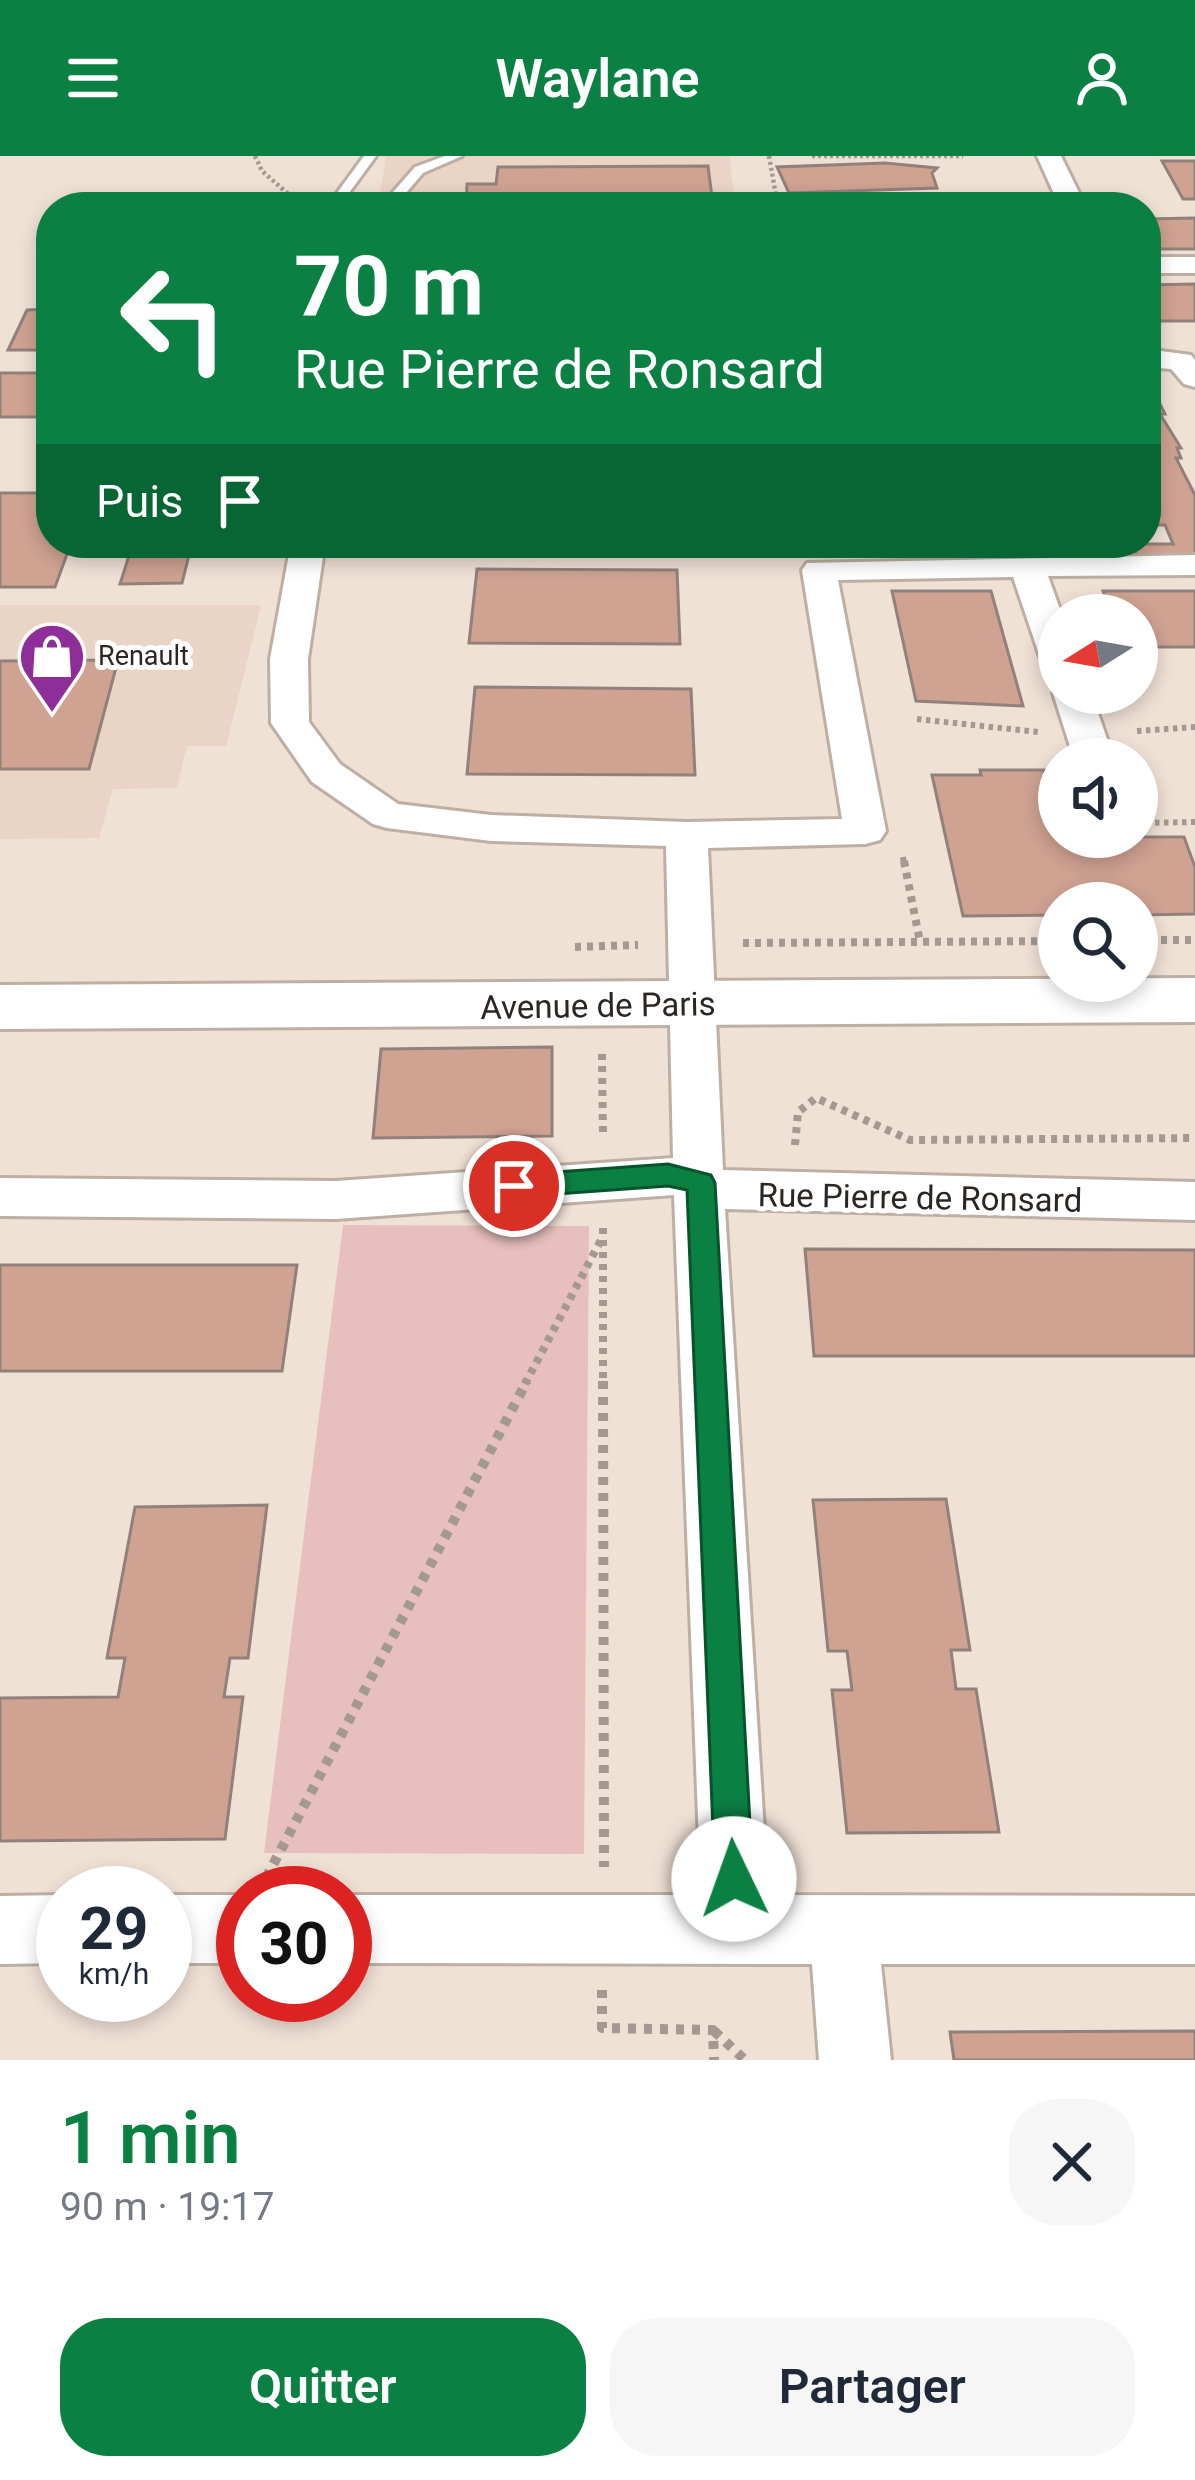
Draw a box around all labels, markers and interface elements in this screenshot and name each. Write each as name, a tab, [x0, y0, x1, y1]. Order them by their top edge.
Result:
icon: menu	[60, 45, 126, 111]
icon: person	[1069, 45, 1135, 111]
text: Waylane	[495, 47, 700, 110]
text: 70 m	[294, 237, 484, 336]
icon: left	[96, 240, 252, 396]
text: Rue Pierre de Ronsard	[294, 338, 825, 401]
icon: arrive	[207, 468, 273, 534]
text: Puis	[96, 475, 183, 528]
north arrow	[1038, 594, 1158, 714]
map controls	[1038, 594, 1158, 1002]
shop icon: Renault	[17, 621, 87, 715]
place label: Renault	[98, 640, 189, 672]
button: sound	[1038, 738, 1158, 858]
button: search	[1038, 882, 1158, 1002]
street label: Avenue de Paris	[480, 984, 716, 1027]
pin	[463, 1135, 565, 1237]
icon: arrive	[481, 1153, 547, 1219]
street label: Rue Pierre de Ronsard	[757, 1175, 1083, 1220]
position arrow	[671, 1816, 797, 1942]
speed limit sign: 30	[216, 1866, 372, 2022]
text: 29	[80, 1893, 148, 1964]
text: km/h	[79, 1956, 149, 1991]
text: 1 min	[60, 2096, 241, 2181]
button: close	[1009, 2099, 1135, 2225]
text: 90 m · 19:17	[60, 2184, 274, 2230]
button: Quitter	[60, 2318, 586, 2456]
button: Partager	[610, 2318, 1135, 2456]

